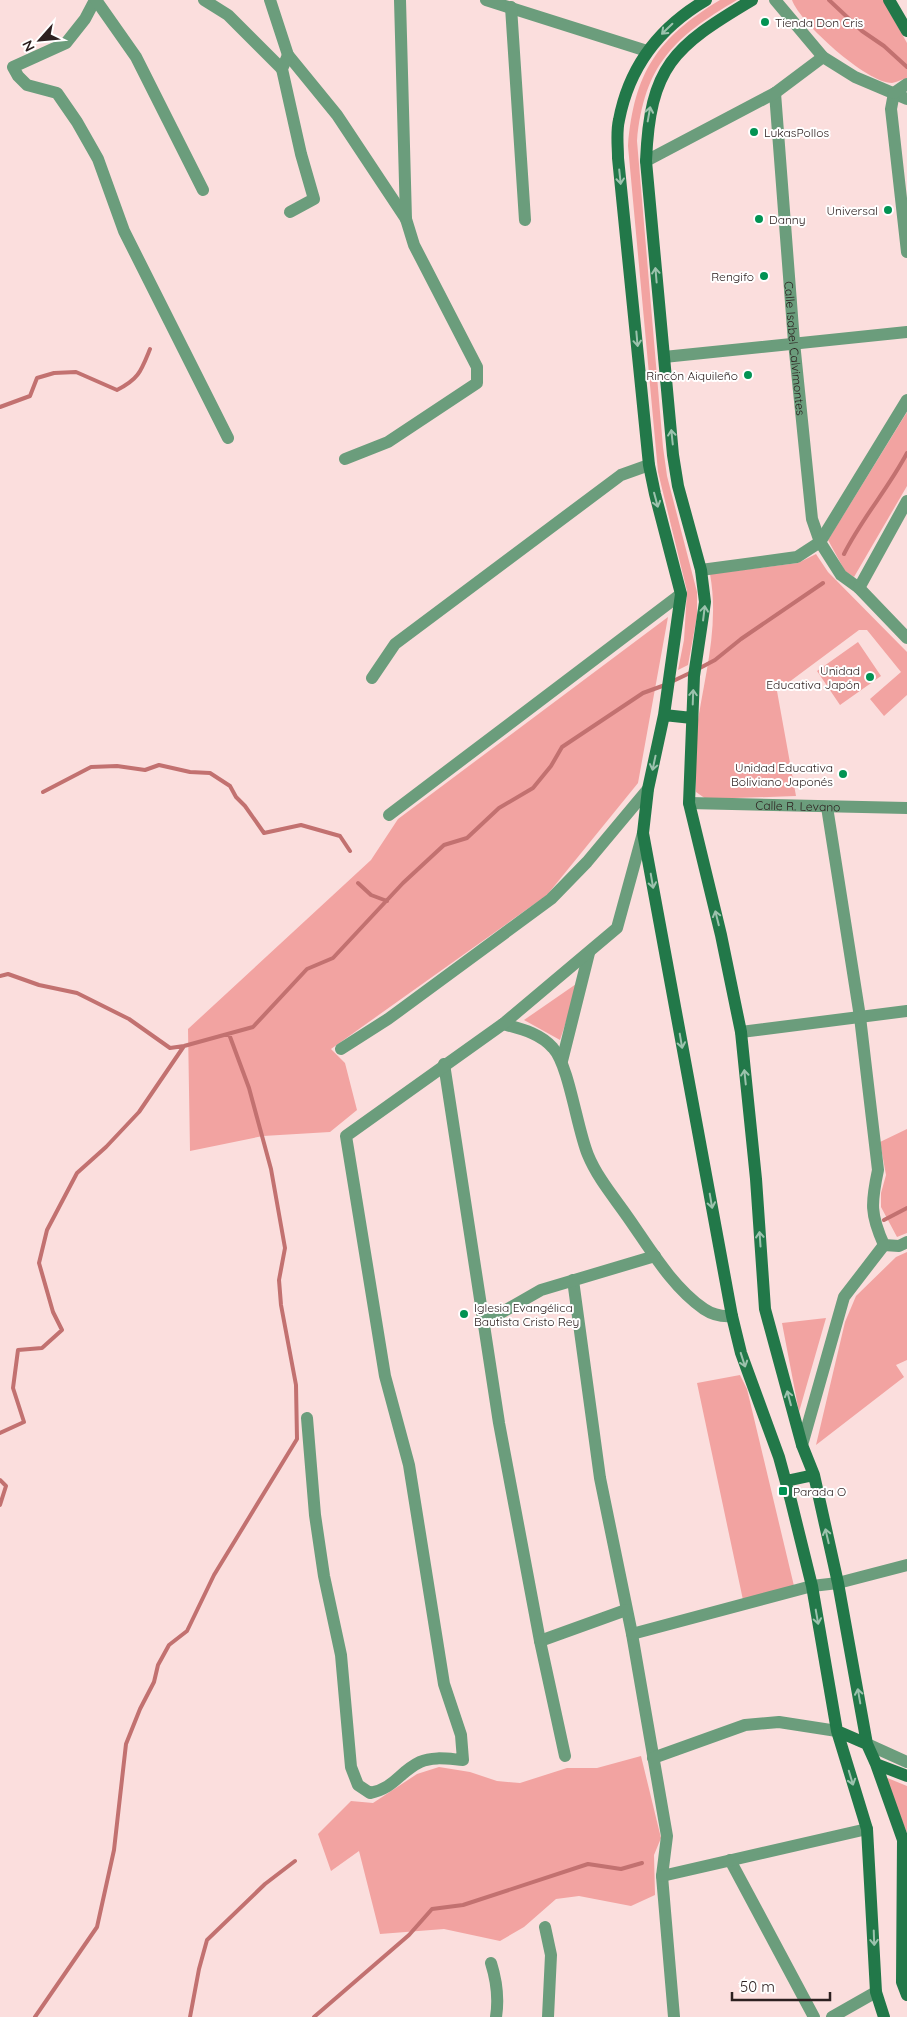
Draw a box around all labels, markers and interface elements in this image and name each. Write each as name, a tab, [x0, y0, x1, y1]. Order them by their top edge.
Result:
north arrow	[15, 15, 65, 65]
place label: Tienda Don Cris	[775, 15, 864, 30]
marker: Tienda Don Cris	[759, 16, 771, 28]
one-way arrow	[661, 23, 673, 35]
text: N	[18, 37, 39, 55]
one-way arrow	[645, 106, 655, 122]
place label: LukasPollos	[764, 125, 829, 140]
marker: LukasPollos	[748, 126, 760, 138]
one-way arrow	[615, 169, 625, 185]
place label: Universal	[826, 203, 878, 218]
marker: Universal	[882, 204, 894, 216]
place label: Danny	[769, 212, 806, 227]
marker: Danny	[753, 213, 765, 225]
one-way arrow	[652, 268, 661, 284]
place label: Rengifo	[711, 269, 754, 284]
marker: Rengifo	[758, 270, 770, 282]
street label: Calle Isabel Calvimontes	[782, 280, 809, 416]
one-way arrow	[633, 330, 642, 346]
place label: Rincón Aiquileño	[646, 368, 738, 383]
marker: Rincón Aiquileño	[742, 369, 754, 381]
one-way arrow	[667, 429, 676, 445]
one-way arrow	[652, 491, 662, 507]
one-way arrow	[699, 606, 709, 622]
place label: Unidad Educativa Japón	[766, 663, 860, 692]
marker: Unidad Educativa Japón	[864, 671, 876, 683]
one-way arrow	[688, 689, 698, 706]
one-way arrow	[648, 754, 658, 770]
place label: Unidad Educativa Boliviano Japonés	[731, 760, 833, 789]
marker: Unidad Educativa Boliviano Japonés	[837, 768, 849, 780]
street label: Calle R. Levano	[755, 797, 841, 814]
one-way arrow	[647, 873, 657, 889]
one-way arrow	[712, 910, 721, 926]
one-way arrow	[677, 1033, 686, 1049]
one-way arrow	[741, 1070, 750, 1086]
one-way arrow	[706, 1192, 716, 1208]
one-way arrow	[755, 1231, 764, 1247]
place label: Iglesia Evangélica Bautista Cristo Rey	[474, 1300, 579, 1329]
marker: Iglesia Evangélica Bautista Cristo Rey	[458, 1308, 470, 1320]
one-way arrow	[739, 1352, 748, 1367]
one-way arrow	[784, 1391, 794, 1407]
place label: Parada O	[793, 1484, 846, 1499]
marker: Parada O	[777, 1485, 789, 1497]
one-way arrow	[822, 1529, 832, 1545]
one-way arrow	[813, 1609, 823, 1625]
one-way arrow	[853, 1688, 863, 1704]
one-way arrow	[847, 1769, 857, 1785]
one-way arrow	[869, 1929, 878, 1945]
scale bar	[732, 1970, 830, 2002]
text: 50 m	[740, 1977, 775, 1996]

